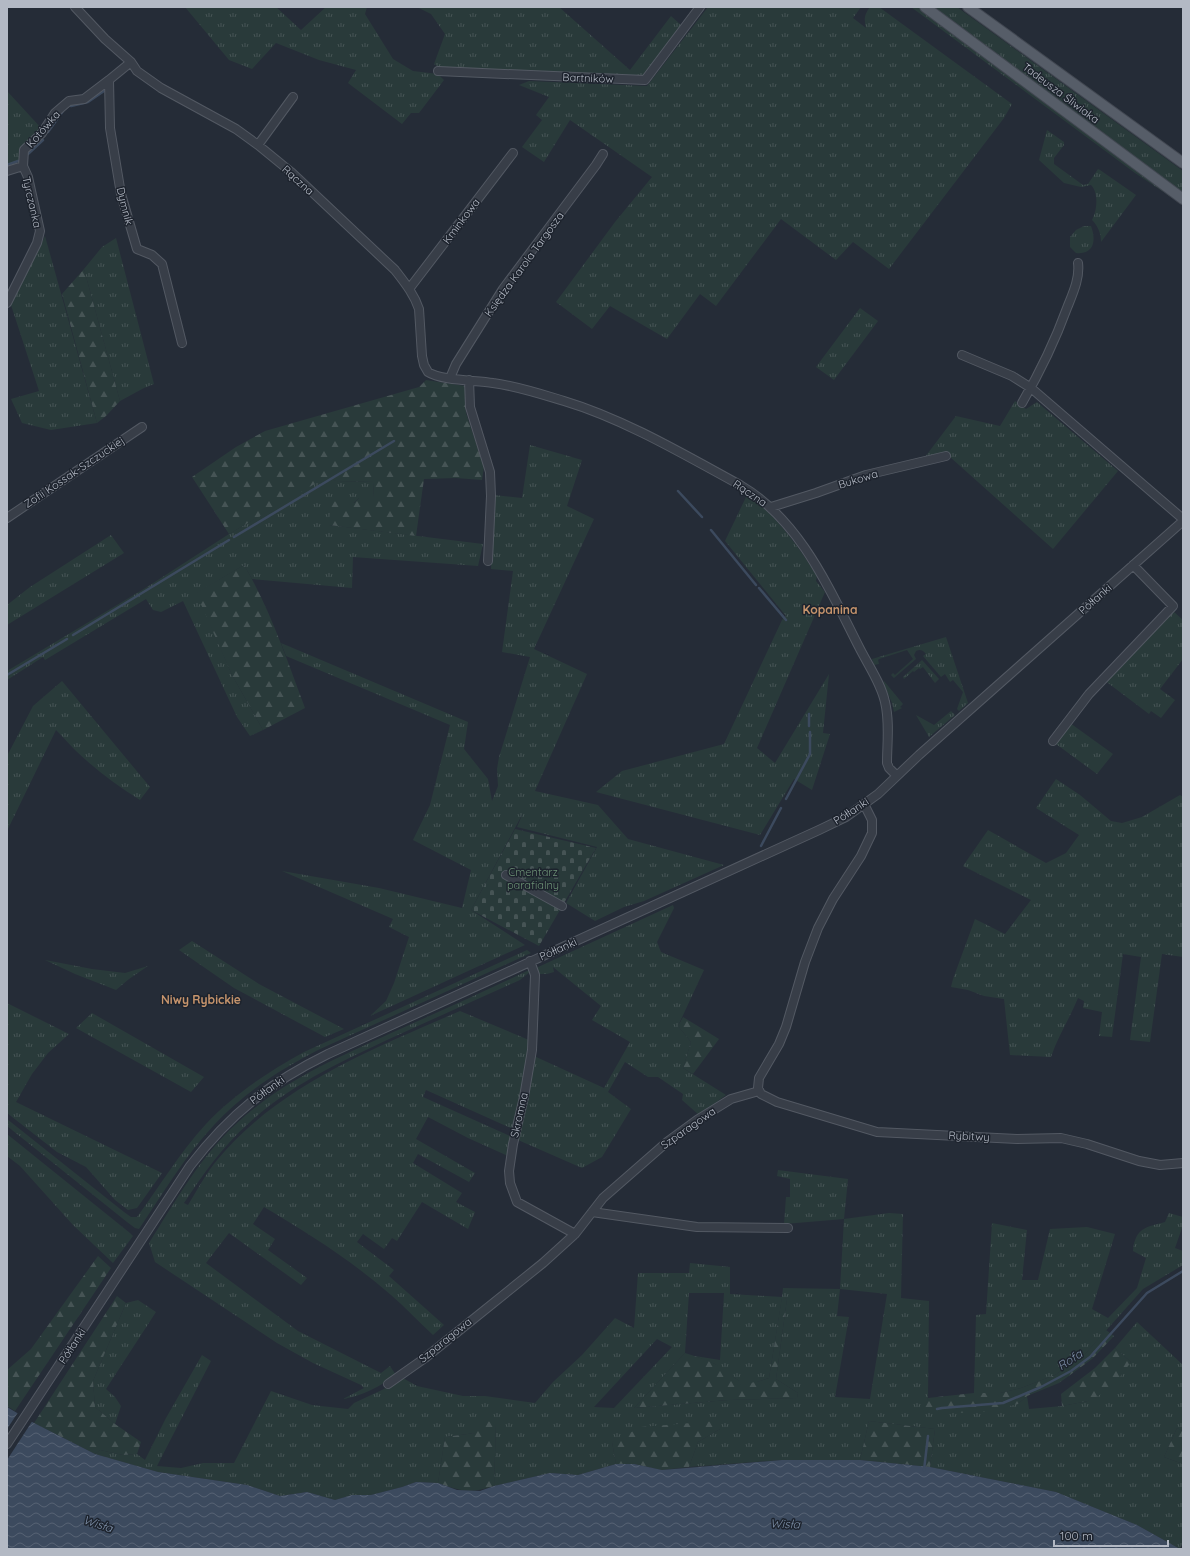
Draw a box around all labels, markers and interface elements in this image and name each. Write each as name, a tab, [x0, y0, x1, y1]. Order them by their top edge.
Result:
street label: Tadeusza Śliwiaka	[1020, 60, 1102, 126]
street label: Bartników	[562, 70, 614, 86]
street label: Kotówka	[23, 107, 63, 151]
street label: Rączna	[279, 162, 317, 198]
street label: Tyrczanka	[19, 175, 45, 229]
street label: Dymnik	[114, 185, 137, 227]
street label: Kminkowa	[439, 195, 483, 247]
street label: Księdza Karola Targosza	[481, 209, 567, 319]
street label: Zofii Kossak-Szczuckiej	[21, 433, 127, 511]
street label: Bukowa	[836, 466, 880, 492]
street label: Rączna	[730, 477, 770, 509]
street label: Półłanki	[1075, 581, 1115, 617]
district label: Kopanina	[803, 602, 857, 617]
street label: Półłanki	[831, 794, 871, 828]
park label: Cmentarz parafialny	[507, 865, 559, 892]
street label: Półłanki	[537, 935, 579, 963]
district label: Niwy Rybickie	[161, 992, 241, 1007]
street label: Półłanki	[247, 1073, 287, 1107]
street label: Skromna	[507, 1091, 531, 1139]
street label: Szparagowa	[658, 1104, 718, 1152]
street label: Rybitwy	[948, 1128, 990, 1144]
street label: Szparagowa	[416, 1314, 474, 1366]
street label: Półłanki	[55, 1326, 89, 1366]
water label: Rofa	[1054, 1345, 1086, 1373]
water label: Wisła	[82, 1512, 115, 1535]
water label: Wisła	[770, 1515, 801, 1532]
scale bar	[1054, 1522, 1168, 1548]
text: 100 m	[1060, 1528, 1093, 1543]

